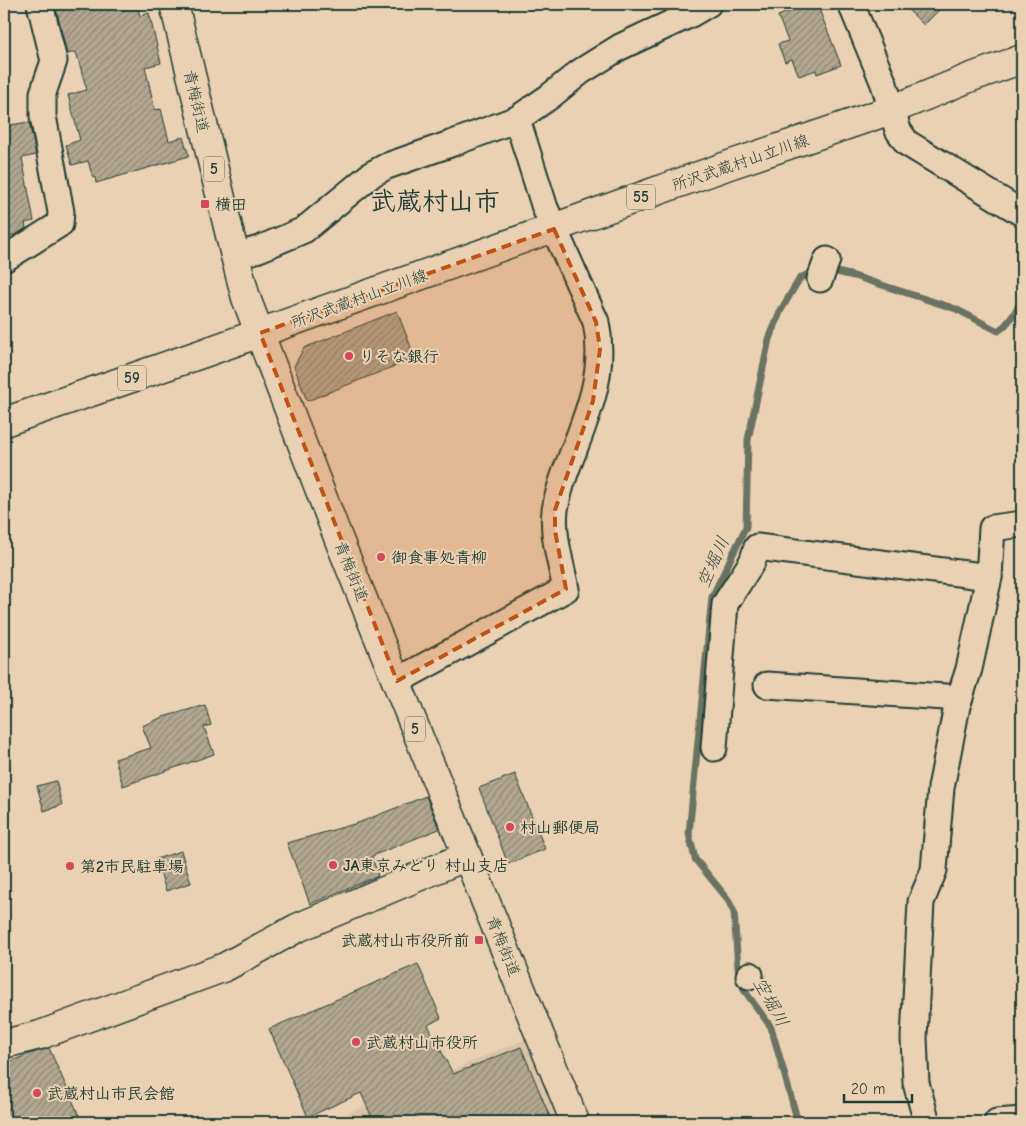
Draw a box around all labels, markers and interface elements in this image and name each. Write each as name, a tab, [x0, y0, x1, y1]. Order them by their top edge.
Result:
street label: 青梅街道	[180, 68, 212, 134]
street label: 所沢武蔵村山立川線	[669, 131, 811, 195]
road number: 5	[204, 156, 224, 182]
road number: 55	[627, 184, 655, 210]
district label: 武蔵村山市	[370, 187, 500, 217]
place label: 横田	[215, 196, 247, 214]
marker: 横田	[199, 198, 211, 210]
street label: 所沢武蔵村山立川線	[289, 266, 430, 332]
place label: りそな銀行	[359, 348, 439, 366]
marker: りそな銀行	[343, 350, 355, 362]
road number: 59	[118, 366, 146, 390]
water label: 空堀川	[693, 533, 734, 591]
street label: 青梅街道	[331, 538, 371, 604]
place label: 御食事処青柳	[391, 549, 487, 567]
marker: 御食事処青柳	[375, 551, 387, 563]
road number: 5	[405, 716, 425, 742]
place label: 村山郵便局	[520, 819, 600, 837]
marker: 村山郵便局	[504, 821, 516, 833]
place label: JA東京みどり 村山支店	[343, 857, 509, 875]
place label: 第2市民駐車場	[80, 858, 184, 876]
marker: JA東京みどり 村山支店	[327, 859, 339, 871]
marker: 第2市民駐車場	[64, 860, 76, 872]
street label: 青梅街道	[483, 913, 523, 979]
place label: 武蔵村山市役所前	[341, 932, 469, 950]
marker: 武蔵村山市役所前	[473, 934, 485, 946]
water label: 空堀川	[748, 974, 793, 1031]
place label: 武蔵村山市役所	[366, 1034, 478, 1052]
marker: 武蔵村山市役所	[350, 1036, 362, 1048]
scale bar	[844, 1071, 911, 1103]
text: 20 m	[851, 1080, 885, 1098]
place label: 武蔵村山市民会館	[47, 1085, 175, 1103]
marker: 武蔵村山市民会館	[31, 1087, 43, 1099]

